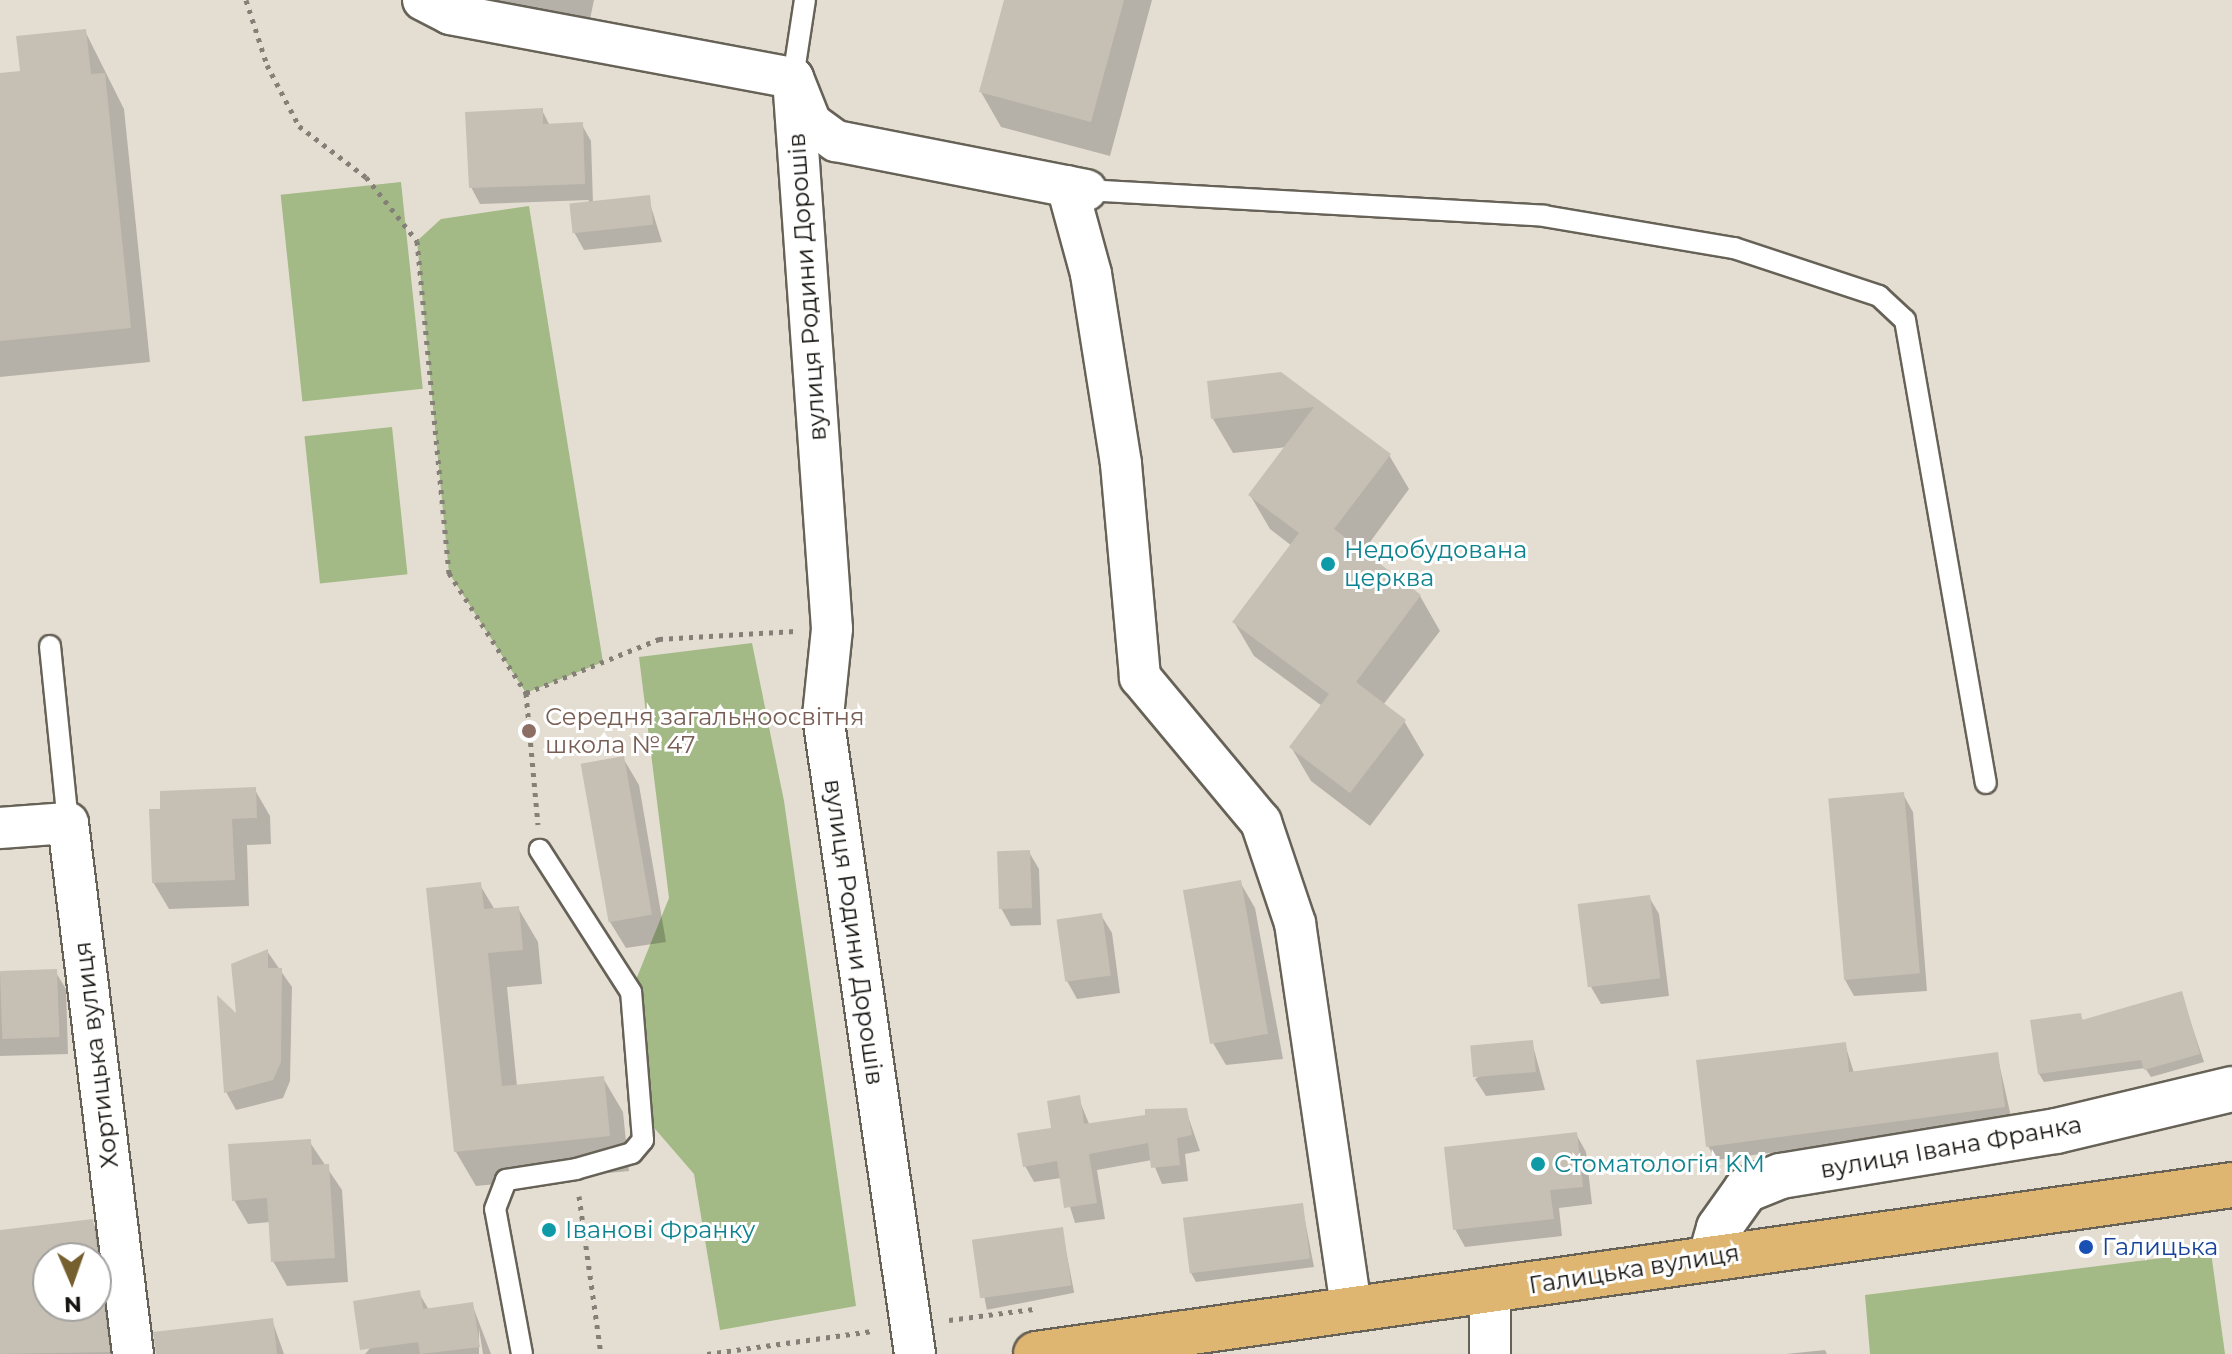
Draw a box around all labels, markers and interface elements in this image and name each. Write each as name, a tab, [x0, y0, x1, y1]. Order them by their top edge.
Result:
street label: вулиця Родини Дорошів	[782, 132, 832, 442]
place label: Недобудована церква	[1344, 536, 1527, 592]
marker: Недобудована церква	[1319, 555, 1337, 573]
place label: Середня загальноосвітня школа № 47	[545, 703, 865, 759]
marker: Середня загальноосвітня школа № 47	[520, 722, 538, 740]
street label: вулиця Родини Дорошів	[818, 777, 890, 1087]
street label: Хортицька вулиця	[68, 940, 124, 1170]
street label: вулиця Івана Франка	[1818, 1110, 2084, 1184]
place label: Стоматологія KM	[1554, 1150, 1765, 1178]
marker: Стоматологія KM	[1529, 1155, 1547, 1173]
place label: Іванові Франку	[565, 1216, 755, 1244]
marker: Іванові Франку	[540, 1221, 558, 1239]
place label: Галицька	[2102, 1233, 2218, 1261]
street label: Галицька вулиця	[1527, 1238, 1741, 1300]
marker: Галицька	[2077, 1238, 2095, 1256]
north arrow	[32, 1242, 112, 1322]
text: N	[63, 1291, 82, 1318]

